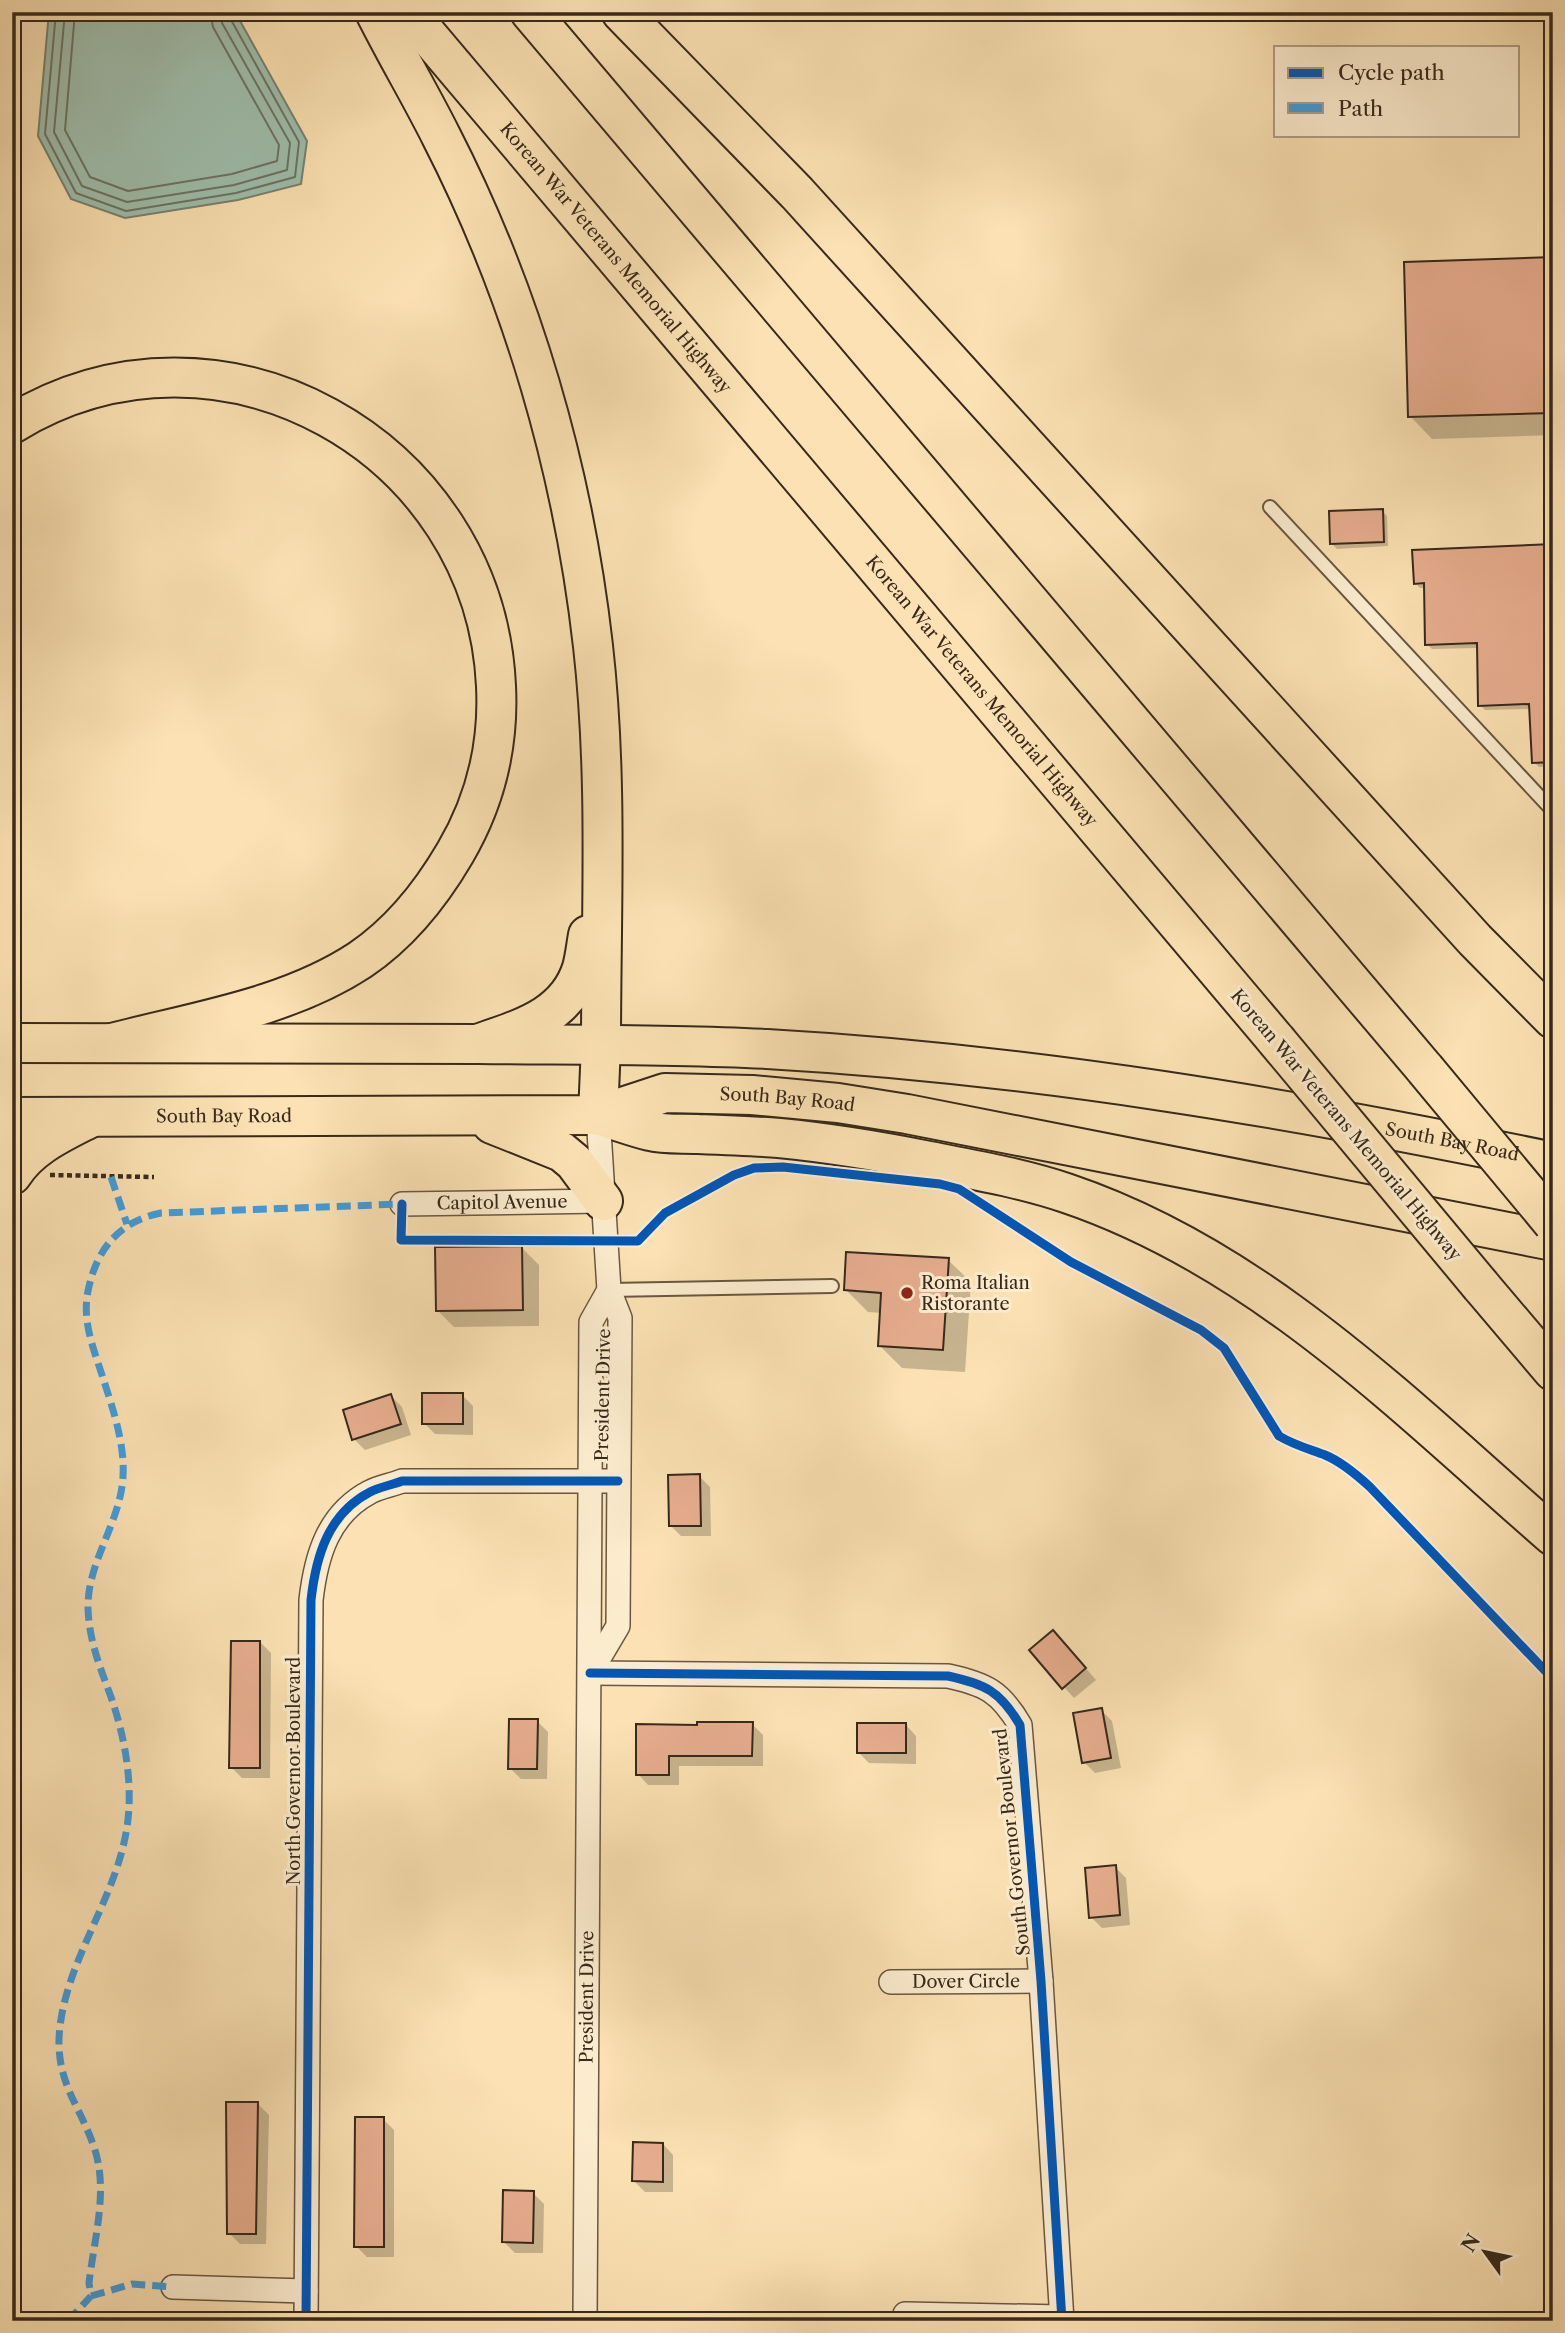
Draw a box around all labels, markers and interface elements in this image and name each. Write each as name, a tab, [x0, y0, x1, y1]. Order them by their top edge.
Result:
legend	[1274, 46, 1520, 136]
text: Cycle path	[1338, 60, 1445, 85]
text: Path	[1338, 96, 1383, 121]
street label: Korean War Veterans Memorial Highway	[495, 118, 737, 399]
street label: Korean War Veterans Memorial Highway	[861, 551, 1103, 832]
street label: Korean War Veterans Memorial Highway	[1226, 985, 1467, 1266]
street label: South Bay Road	[719, 1083, 857, 1117]
street label: South Bay Road	[156, 1105, 292, 1128]
street label: South Bay Road	[1383, 1118, 1521, 1166]
street label: Capitol Avenue	[436, 1191, 568, 1214]
place label: Roma Italian Ristorante	[921, 1272, 1030, 1315]
marker: Roma Italian Ristorante	[899, 1285, 915, 1301]
street label: President Drive	[591, 1328, 615, 1462]
street label: North Governor Boulevard	[283, 1657, 305, 1885]
street label: South Governor Boulevard	[989, 1727, 1035, 1957]
street label: President Drive	[576, 1930, 598, 2064]
street label: Dover Circle	[912, 1970, 1020, 1993]
north arrow	[1450, 2218, 1520, 2288]
text: N	[1457, 2230, 1485, 2256]

